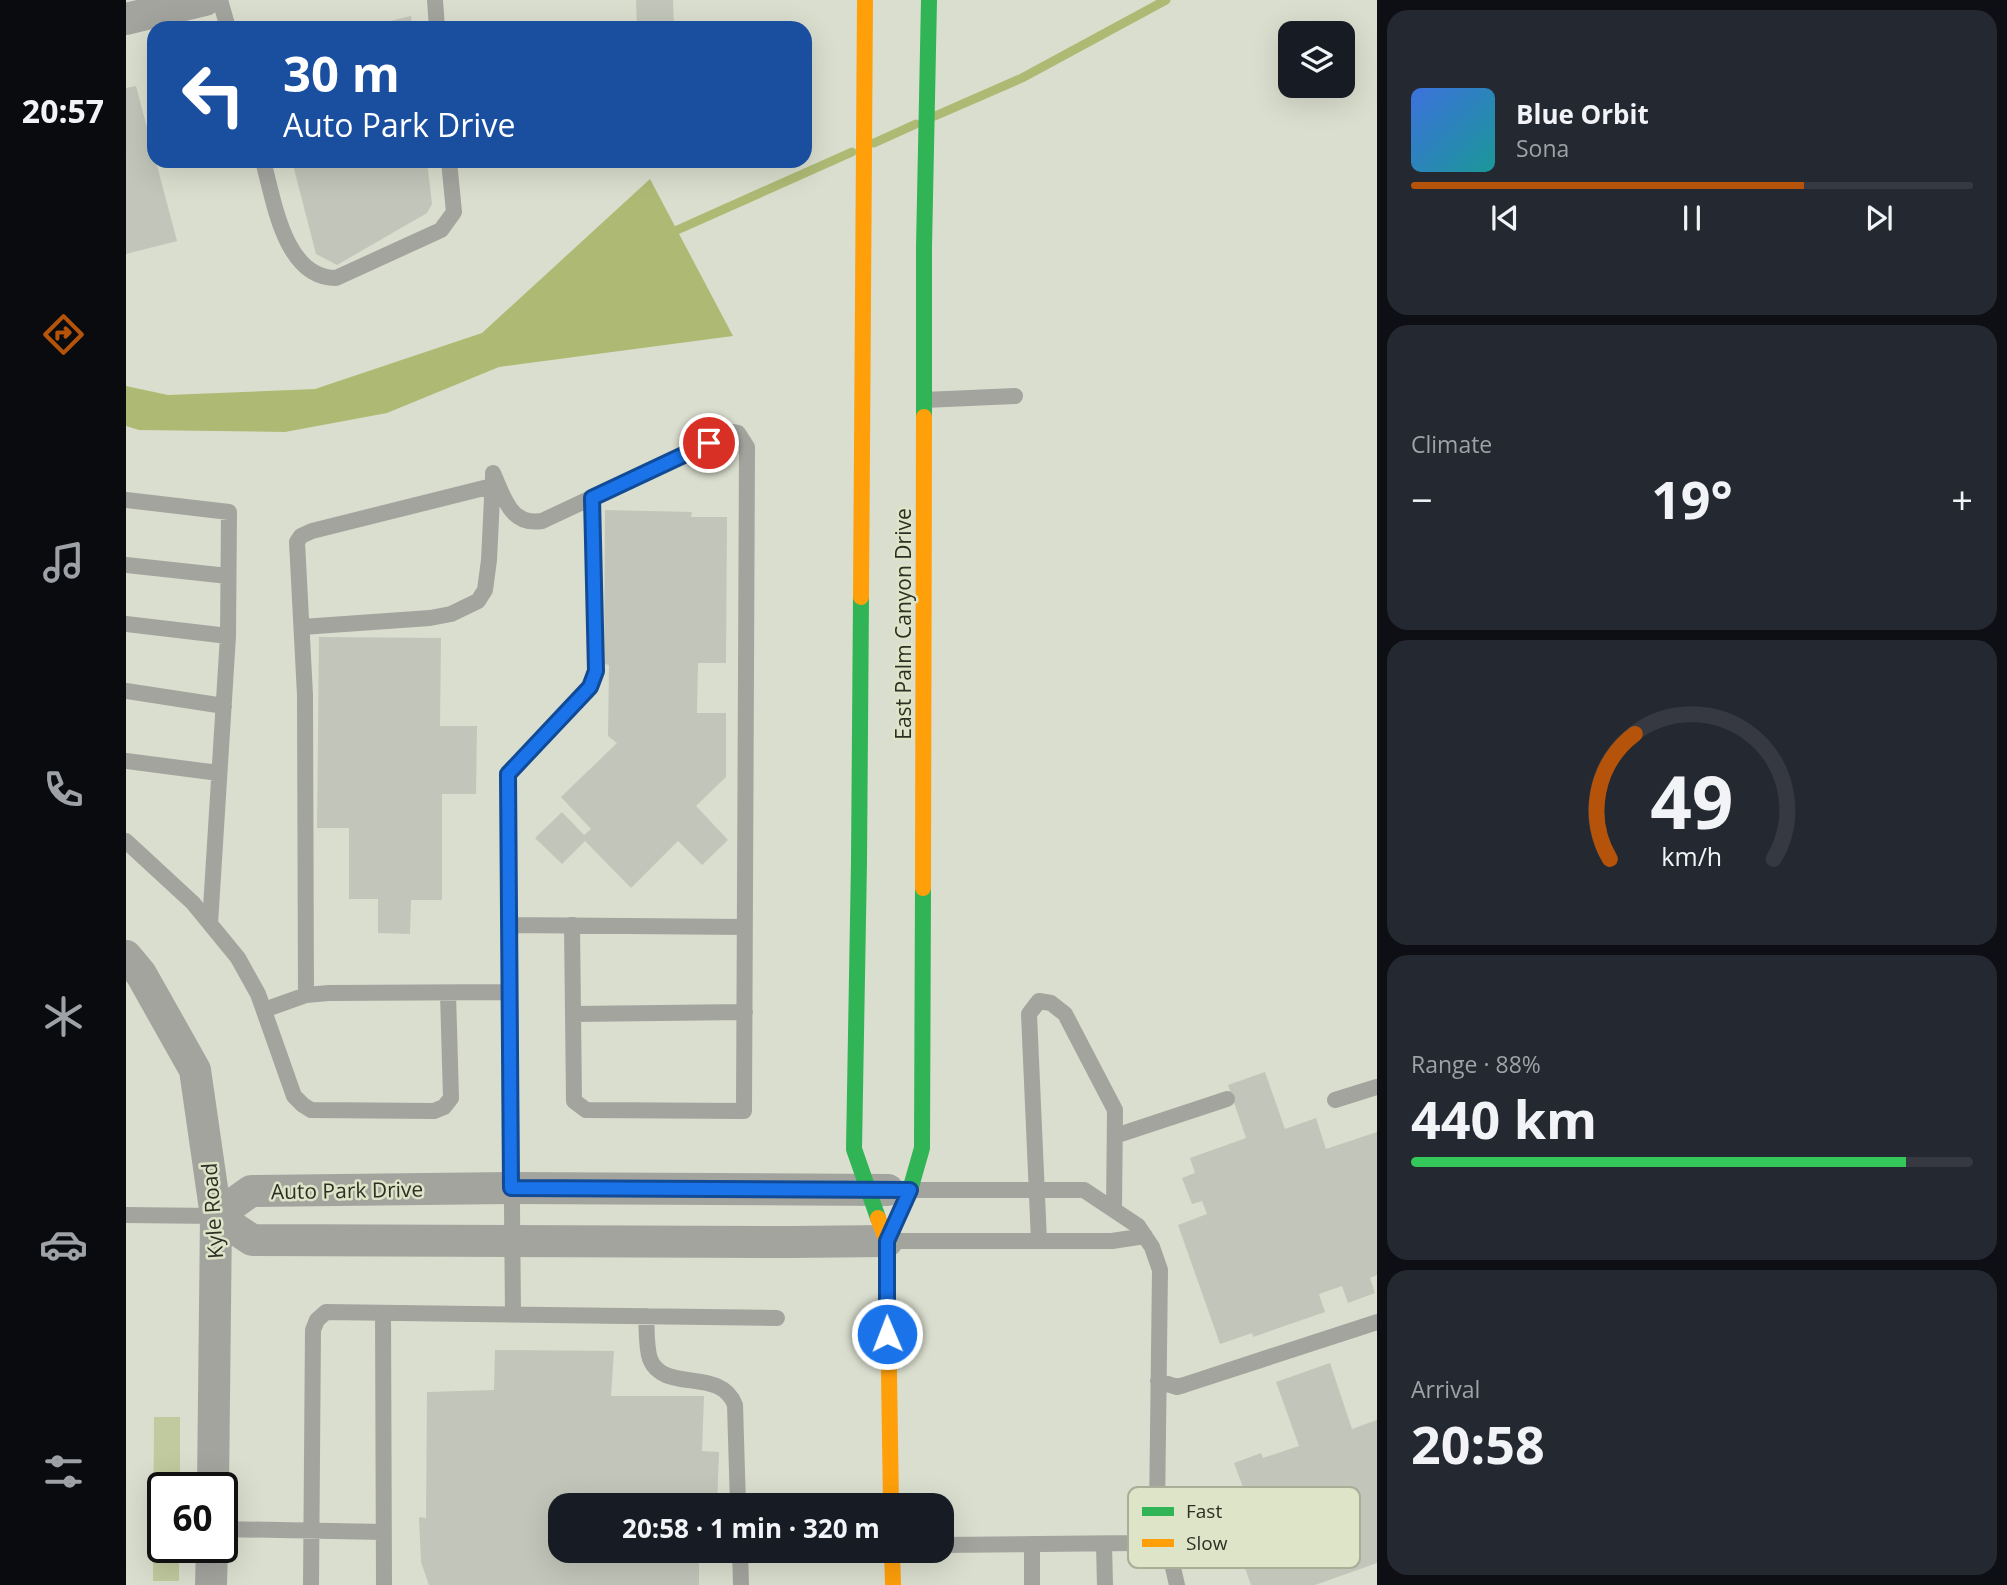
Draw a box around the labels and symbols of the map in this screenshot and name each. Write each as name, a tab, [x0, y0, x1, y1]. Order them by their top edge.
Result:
pin	[679, 413, 739, 473]
street label: East Palm Canyon Drive	[889, 508, 917, 740]
street label: Kyle Road	[195, 1162, 229, 1260]
street label: Auto Park Drive	[271, 1175, 423, 1205]
position arrow	[850, 1297, 924, 1371]
speed limit sign: 60	[147, 1472, 238, 1563]
legend	[1128, 1487, 1360, 1568]
text: Fast	[1186, 1498, 1222, 1524]
text: Slow	[1186, 1530, 1228, 1556]

